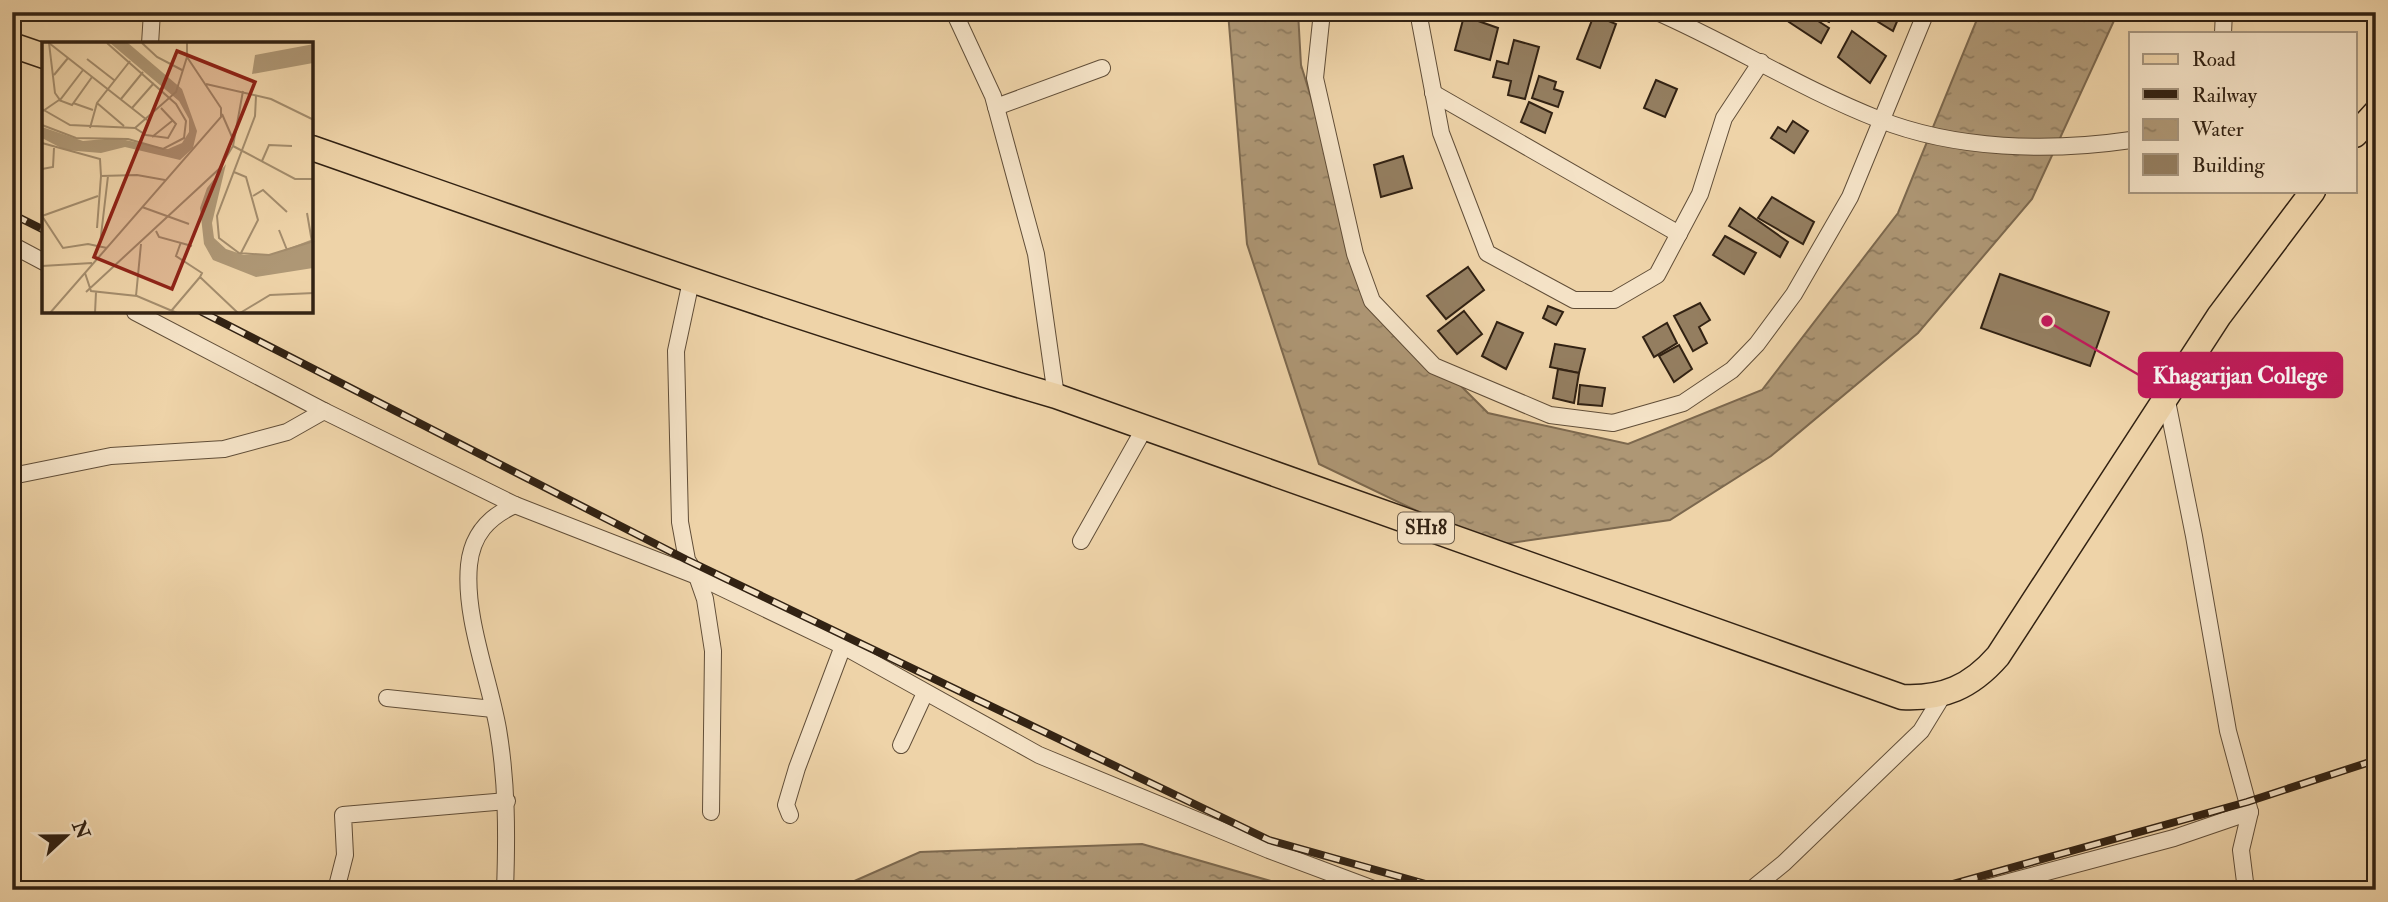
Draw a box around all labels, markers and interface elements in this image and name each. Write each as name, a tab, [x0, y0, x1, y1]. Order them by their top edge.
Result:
legend	[2129, 32, 2356, 192]
inset map	[42, 42, 313, 313]
text: Road	[2192, 46, 2237, 73]
text: Railway	[2192, 82, 2258, 109]
text: Water	[2191, 116, 2244, 143]
text: Building	[2192, 152, 2265, 179]
callout: Khagarijan College	[2139, 353, 2342, 397]
text: Khagarijan College	[2153, 361, 2328, 391]
road number: SH18	[1398, 512, 1454, 544]
north arrow	[32, 800, 102, 870]
text: N	[66, 817, 96, 843]

